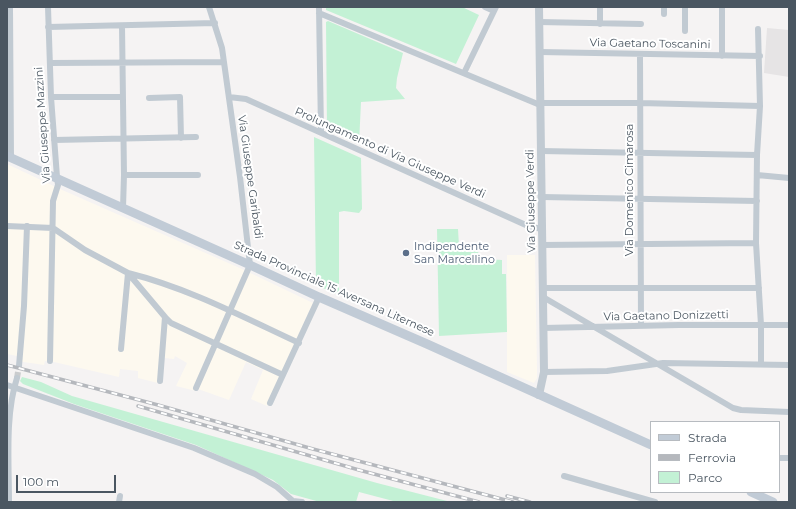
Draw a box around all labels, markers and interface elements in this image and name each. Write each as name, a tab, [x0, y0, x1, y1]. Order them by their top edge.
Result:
street label: Via Gaetano Toscanini	[589, 36, 711, 52]
street label: Via Giuseppe Mazzini	[32, 66, 54, 184]
street label: Prolungamento di Via Giuseppe Verdi	[293, 105, 487, 201]
street label: Via Giuseppe Garibaldi	[235, 114, 265, 240]
street label: Via Domenico Cimarosa	[623, 124, 637, 256]
street label: Via Giuseppe Verdi	[523, 149, 539, 253]
street label: Strada Provinciale 15 Aversana Liternese	[232, 239, 436, 339]
place label: Indipendente San Marcellino	[414, 240, 495, 266]
marker: Indipendente San Marcellino	[401, 248, 411, 258]
street label: Via Gaetano Donizzetti	[603, 308, 729, 324]
legend	[650, 421, 780, 493]
text: Strada	[688, 430, 727, 445]
text: Ferrovia	[688, 450, 736, 465]
scale bar	[18, 467, 118, 493]
text: Parco	[688, 470, 722, 485]
text: 100 m	[23, 474, 59, 489]

